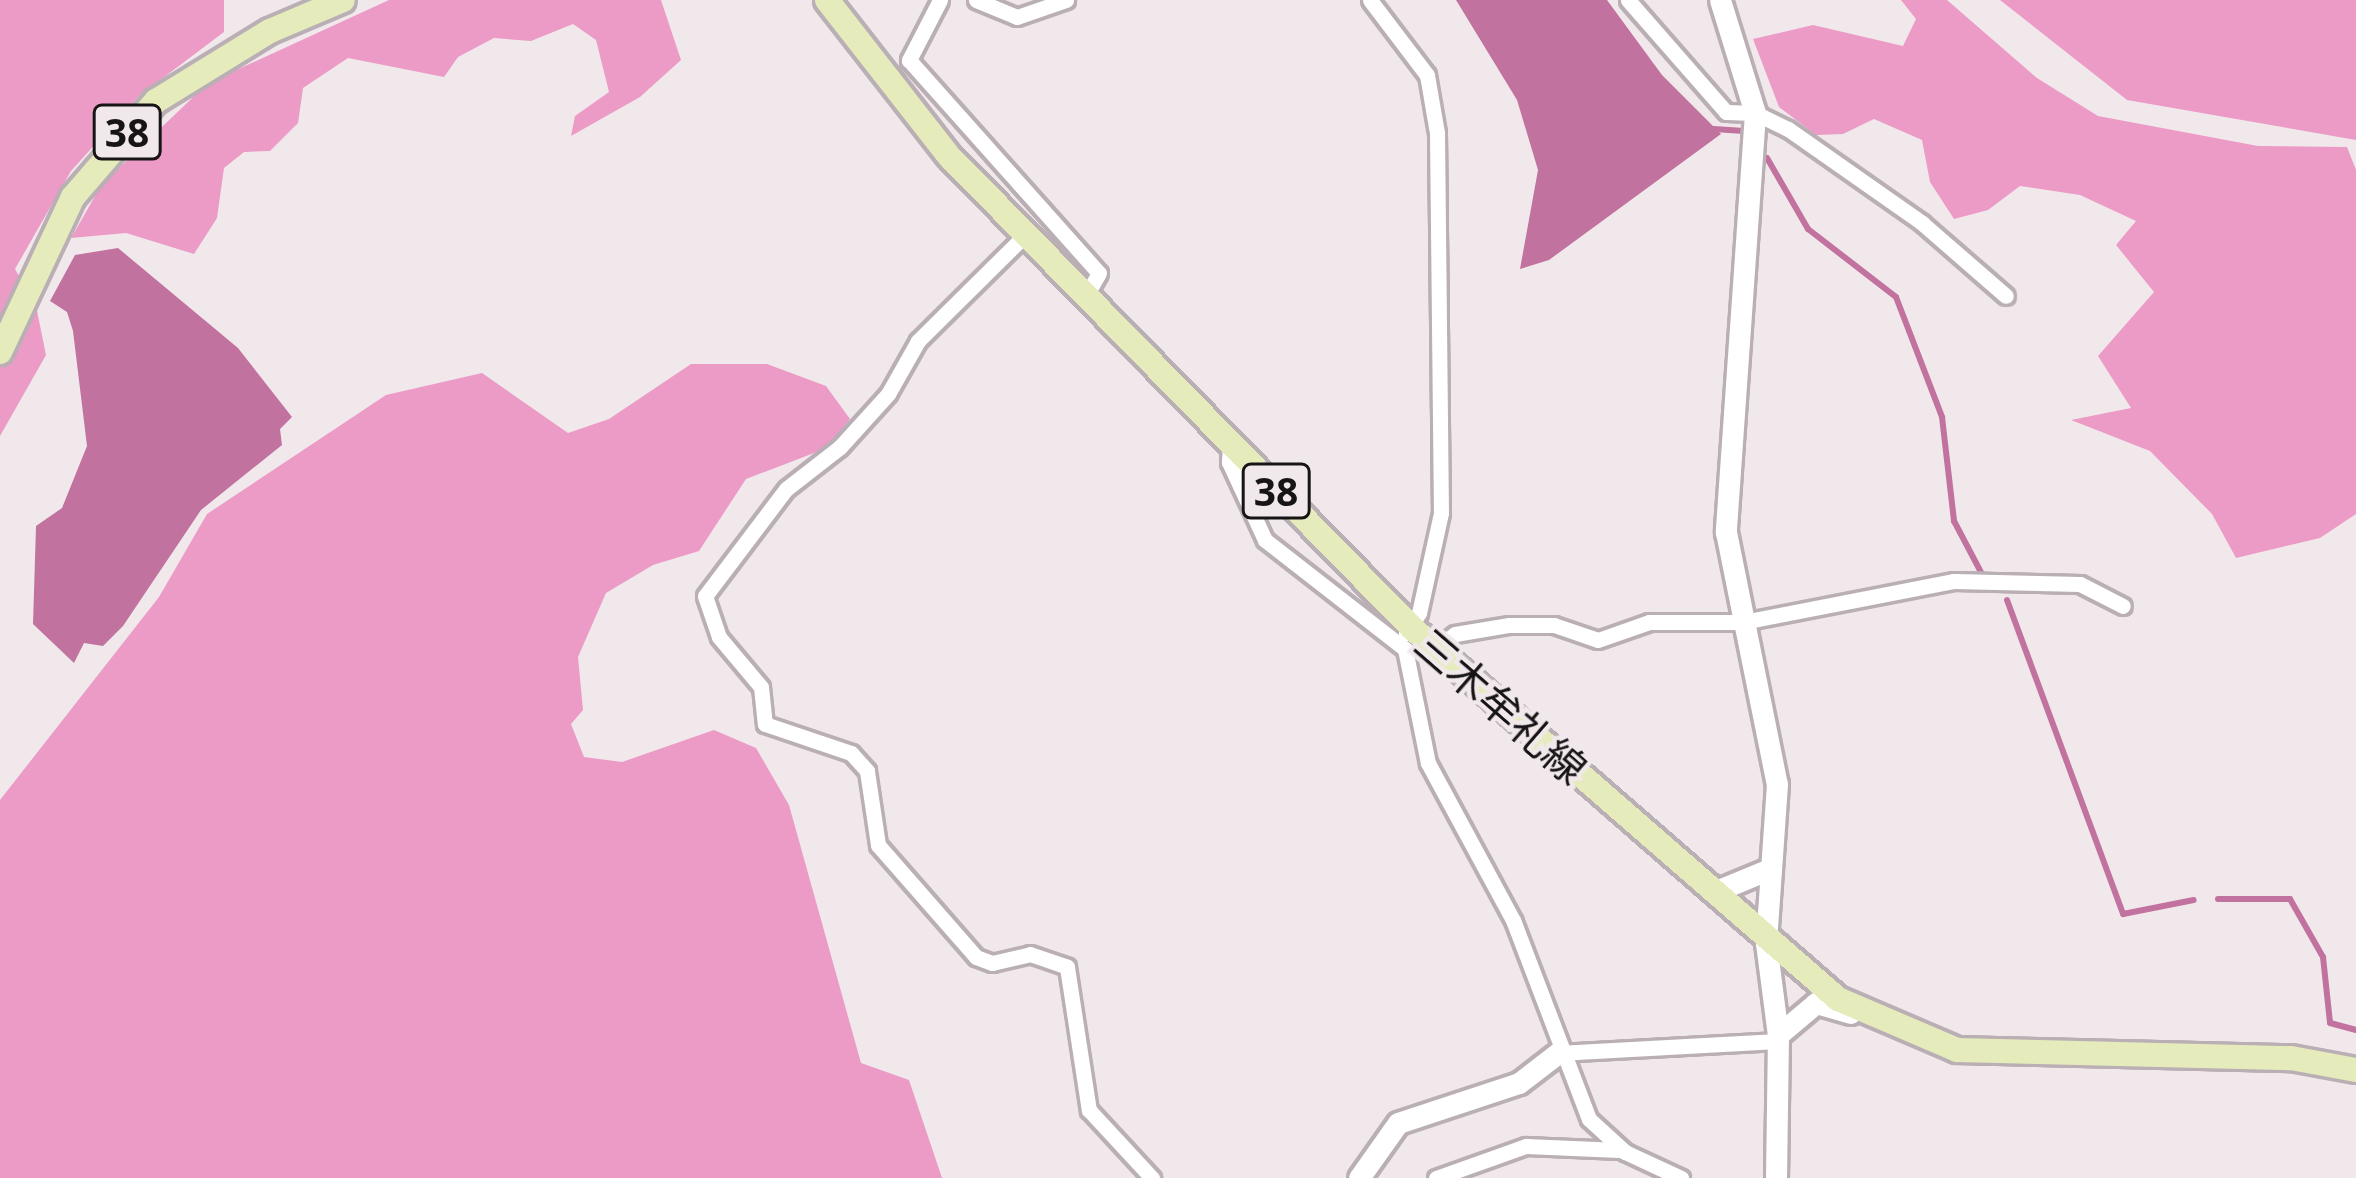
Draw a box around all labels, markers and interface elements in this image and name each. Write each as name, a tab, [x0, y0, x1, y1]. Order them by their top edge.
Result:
road number: 38	[91, 99, 163, 165]
road number: 38	[1240, 458, 1312, 524]
street label: 三木牟礼線	[1405, 618, 1597, 794]

